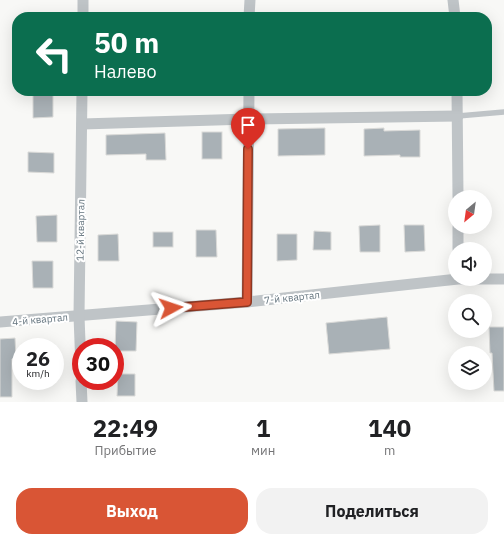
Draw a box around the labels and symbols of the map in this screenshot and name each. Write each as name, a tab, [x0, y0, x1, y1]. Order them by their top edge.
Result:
pin	[231, 108, 265, 149]
north arrow	[448, 190, 492, 234]
street label: 12-й квартал	[73, 199, 88, 261]
position arrow	[150, 287, 192, 329]
street label: 7-й квартал	[264, 288, 321, 307]
street label: 4-й квартал	[12, 311, 68, 328]
speed limit sign: 30	[72, 338, 124, 390]

